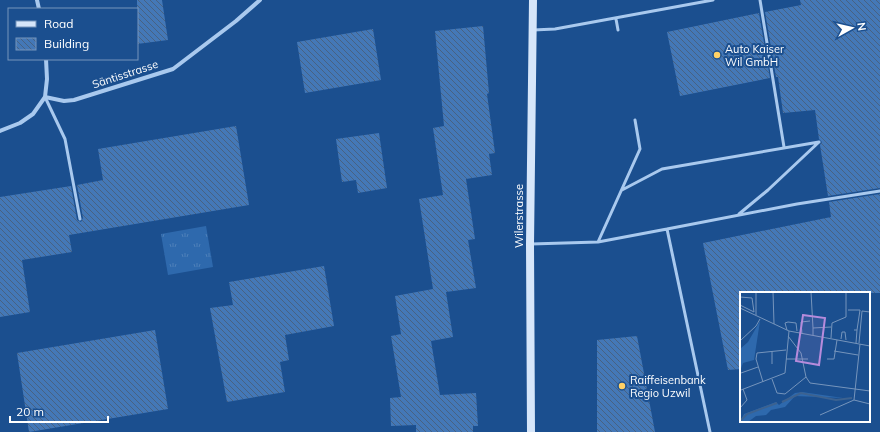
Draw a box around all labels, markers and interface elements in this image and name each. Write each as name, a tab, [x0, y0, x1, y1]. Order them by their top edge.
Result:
legend	[8, 8, 138, 60]
north arrow	[832, 8, 872, 48]
text: Road	[44, 16, 73, 31]
text: N	[854, 22, 869, 32]
text: Building	[44, 36, 89, 51]
place label: Auto Kaiser Wil GmbH	[725, 42, 784, 69]
marker: Auto Kaiser Wil GmbH	[712, 50, 722, 60]
street label: Säntisstrasse	[90, 57, 160, 91]
street label: Wilerstrasse	[512, 184, 526, 248]
inset map	[740, 292, 870, 422]
place label: Raiffeisenbank Regio Uzwil	[630, 373, 706, 400]
marker: Raiffeisenbank Regio Uzwil	[617, 381, 627, 391]
scale bar	[10, 398, 108, 424]
text: 20 m	[16, 404, 44, 419]

